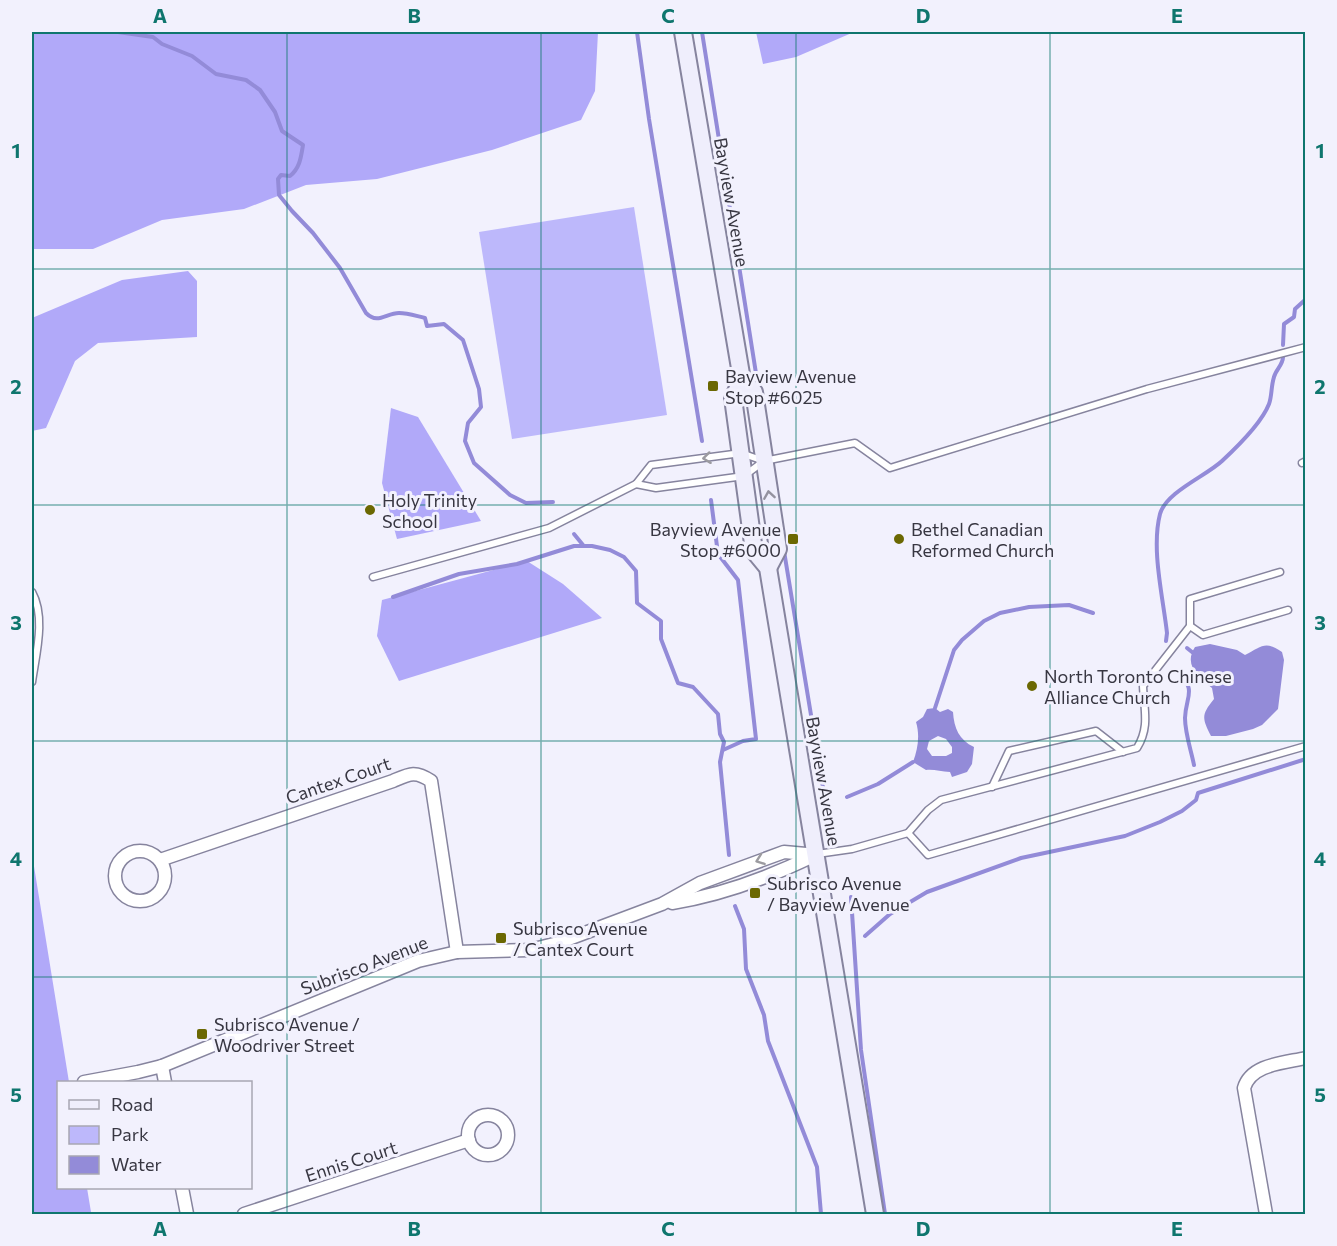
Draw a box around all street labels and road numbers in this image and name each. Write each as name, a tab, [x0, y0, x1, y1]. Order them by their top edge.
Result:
street label: Bayview Avenue	[710, 136, 754, 268]
street label: Bayview Avenue	[802, 715, 846, 847]
street label: Cantex Court	[283, 752, 393, 808]
street label: Subrisco Avenue	[297, 931, 431, 999]
street label: Ennis Court	[302, 1136, 400, 1186]

